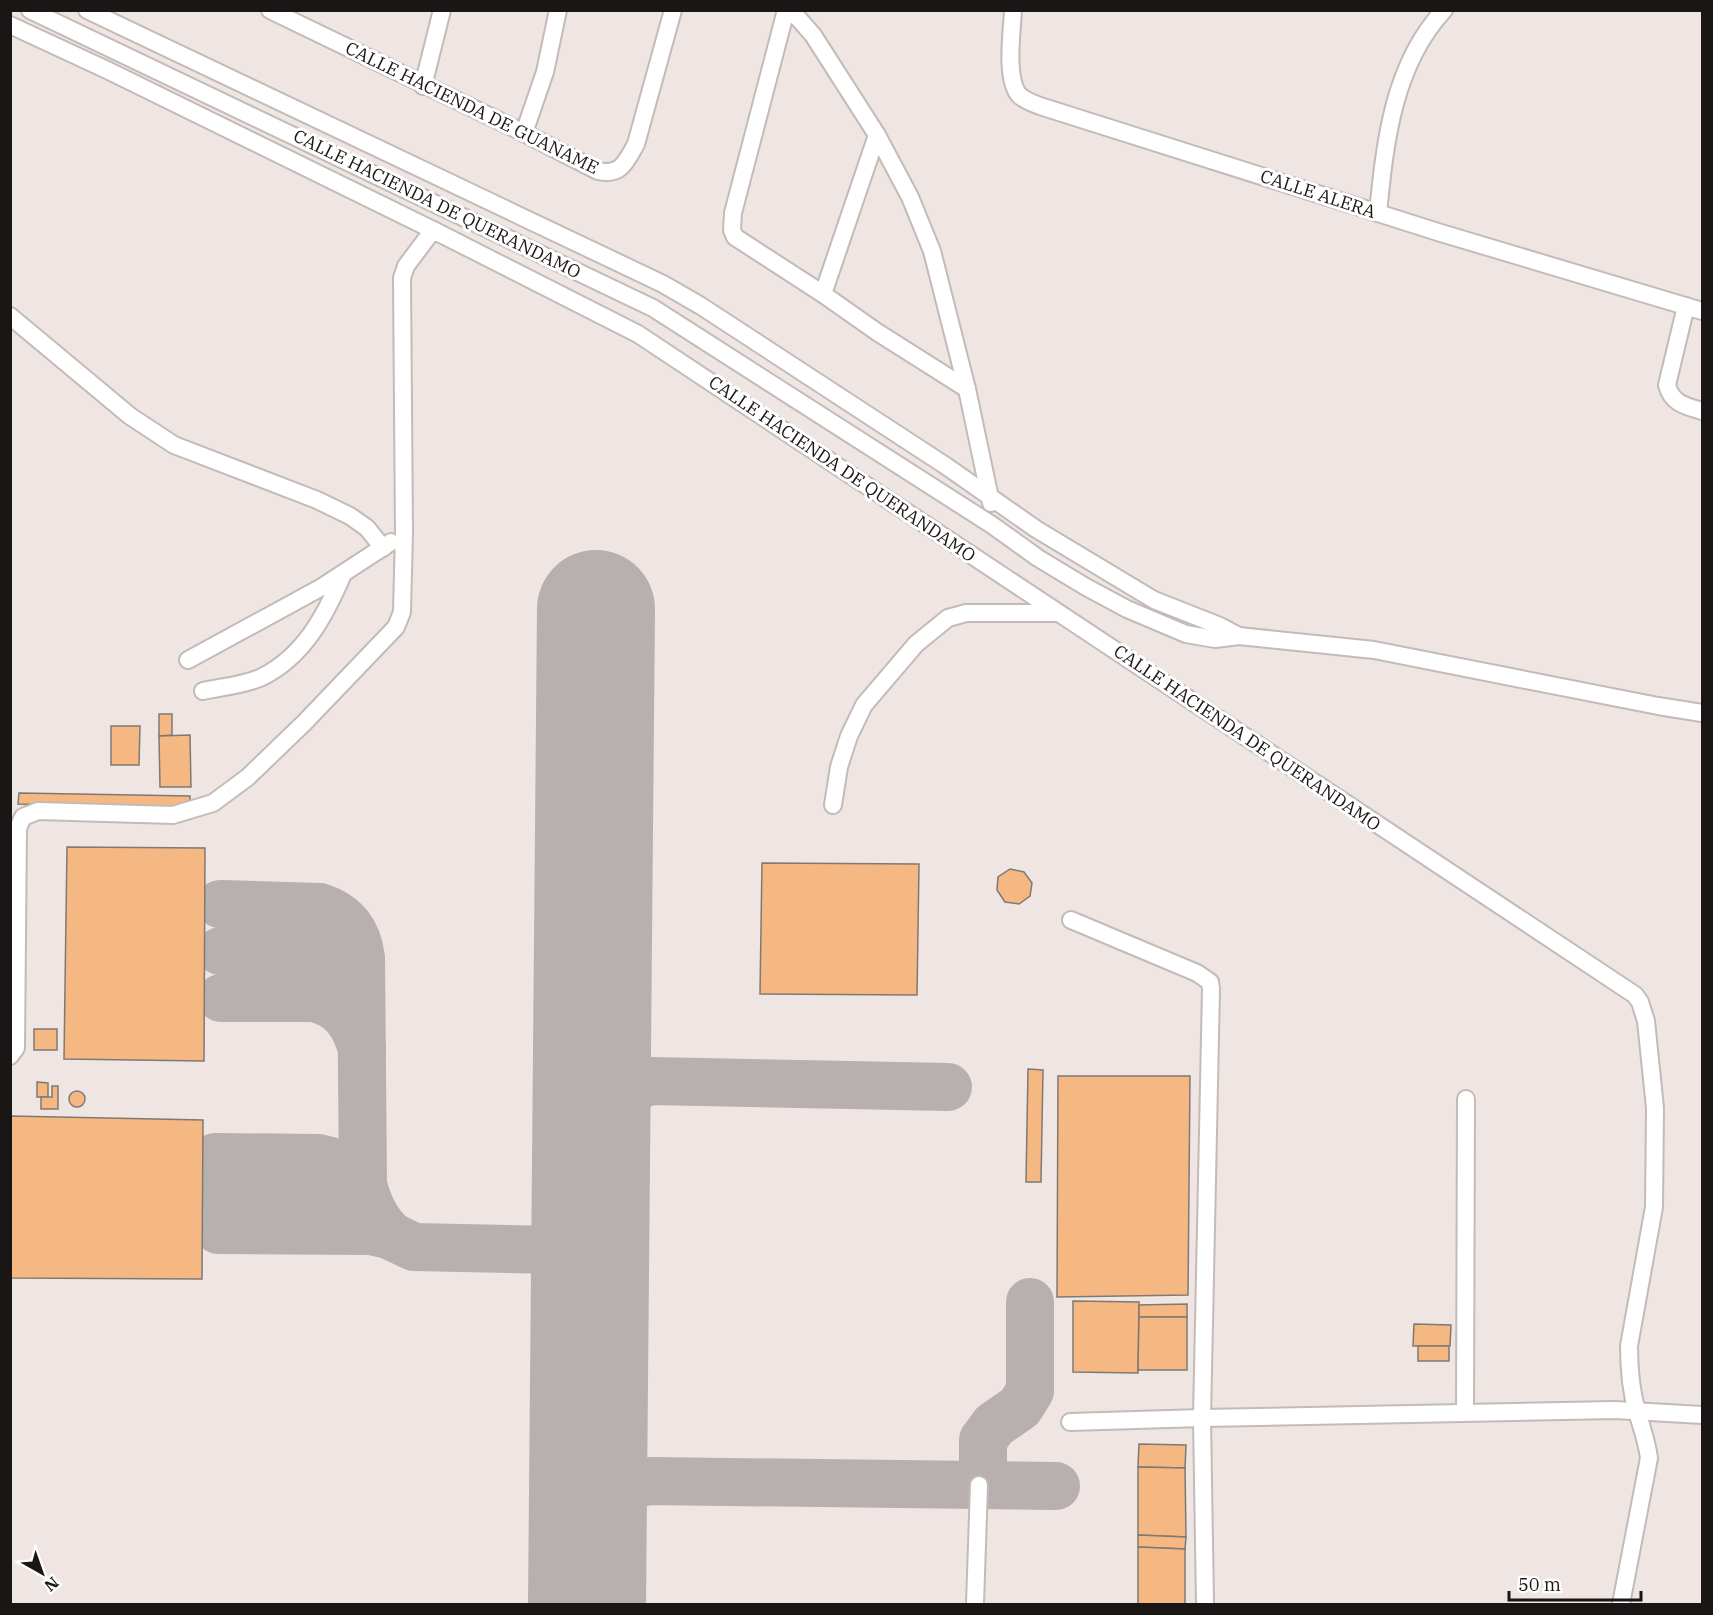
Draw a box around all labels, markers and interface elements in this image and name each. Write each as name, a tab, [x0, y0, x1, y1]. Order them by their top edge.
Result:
street label: CALLE HACIENDA DE GUANAME	[342, 36, 603, 179]
street label: CALLE HACIENDA DE QUERANDAMO	[290, 124, 585, 283]
street label: CALLE ALERA	[1258, 164, 1379, 223]
street label: CALLE HACIENDA DE QUERANDAMO	[704, 370, 980, 567]
street label: CALLE HACIENDA DE QUERANDAMO	[1109, 639, 1385, 836]
north arrow	[12, 1543, 72, 1603]
scale bar	[1509, 1564, 1641, 1602]
text: N	[40, 1573, 63, 1596]
text: 50 m	[1518, 1573, 1561, 1596]

